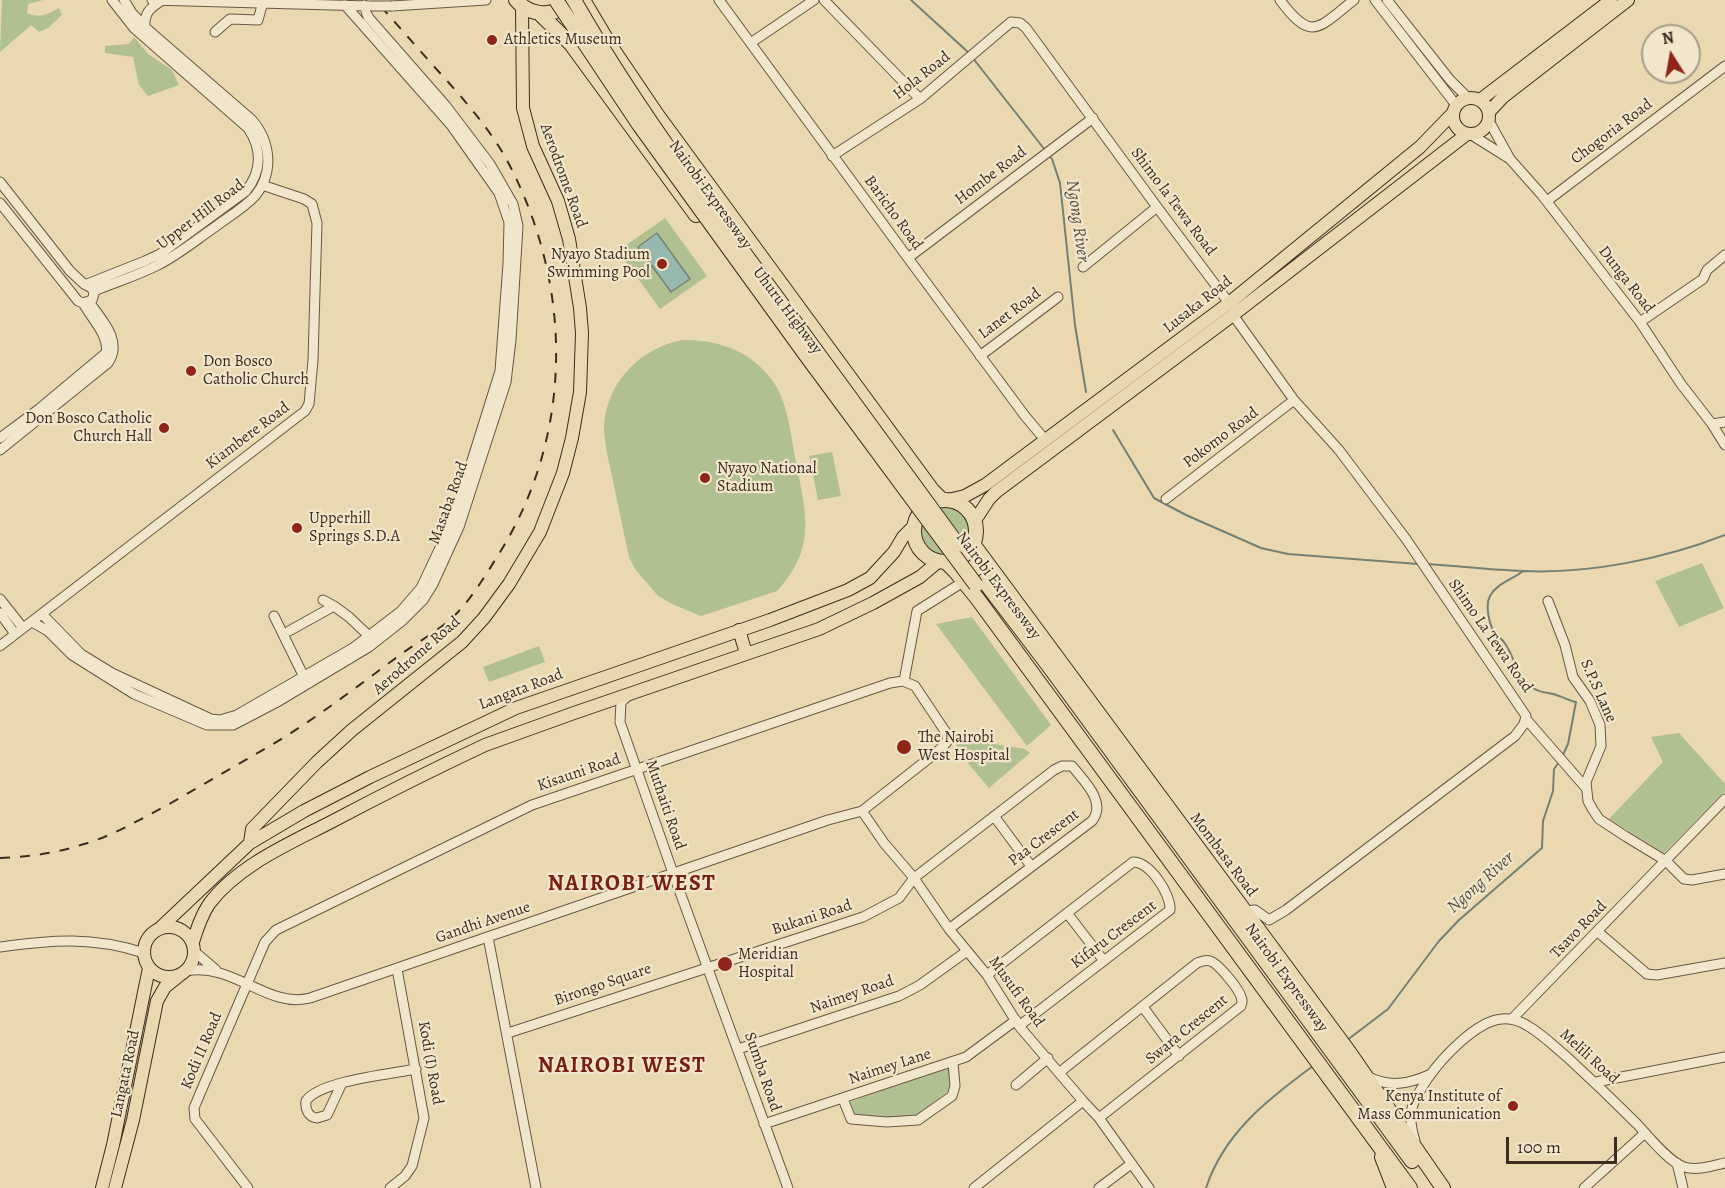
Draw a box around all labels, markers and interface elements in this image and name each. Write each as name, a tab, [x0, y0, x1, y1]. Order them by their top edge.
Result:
north arrow	[1641, 24, 1701, 84]
text: N	[1660, 26, 1676, 50]
place label: Athletics Museum	[504, 30, 622, 50]
marker: Athletics Museum	[485, 33, 499, 47]
street label: Hola Road	[889, 48, 955, 104]
street label: Chogoria Road	[1567, 95, 1657, 169]
street label: Aerodrome Road	[535, 121, 591, 231]
street label: Nairobi Expressway	[664, 137, 756, 253]
street label: Hombe Road	[951, 143, 1031, 209]
street label: Shimo la Tewa Road	[1126, 144, 1220, 260]
street label: Baricho Road	[860, 172, 926, 254]
street label: Upper Hill Road	[153, 176, 249, 254]
water label: Ngong River	[1061, 179, 1093, 263]
street label: Dunga Road	[1594, 242, 1658, 318]
place label: Nyayo Stadium Swimming Pool	[547, 245, 650, 283]
marker: Nyayo Stadium Swimming Pool	[655, 257, 669, 271]
street label: Uhuru Highway	[748, 264, 826, 358]
street label: Lusaka Road	[1160, 272, 1236, 338]
street label: Lanet Road	[975, 284, 1045, 344]
place label: Don Bosco Catholic Church	[203, 352, 309, 390]
marker: Don Bosco Catholic Church	[184, 364, 198, 378]
street label: Kiambere Road	[202, 398, 294, 474]
street label: Pokomo Road	[1180, 403, 1262, 473]
place label: Don Bosco Catholic Church Hall	[25, 409, 152, 447]
marker: Don Bosco Catholic Church Hall	[157, 421, 171, 435]
street label: Masaba Road	[425, 459, 473, 547]
place label: Nyayo National Stadium	[717, 459, 817, 497]
marker: Nyayo National Stadium	[698, 471, 712, 485]
place label: Upperhill Springs S.D.A	[309, 509, 400, 547]
marker: Upperhill Springs S.D.A	[290, 521, 304, 535]
street label: Nairobi Expressway	[951, 528, 1045, 644]
street label: Shimo La Tewa Road	[1444, 575, 1536, 697]
street label: Aerodrome Road	[369, 613, 465, 699]
street label: S.P.S Lane	[1576, 656, 1620, 726]
street label: Langata Road	[476, 665, 566, 715]
place label: The Nairobi West Hospital	[918, 728, 1010, 766]
marker: The Nairobi West Hospital	[895, 738, 913, 756]
street label: Kisauni Road	[535, 750, 623, 796]
street label: Muthaiti Road	[641, 757, 689, 853]
street label: Paa Crescent	[1005, 805, 1083, 871]
street label: Mombasa Road	[1185, 809, 1261, 901]
water label: Ngong River	[1443, 847, 1519, 919]
district label: NAIROBI WEST	[548, 872, 716, 898]
street label: Bukani Road	[770, 896, 854, 940]
street label: Kifaru Crescent	[1067, 897, 1161, 973]
street label: Tsavo Road	[1547, 897, 1611, 963]
street label: Gandhi Avenue	[433, 898, 533, 948]
street label: Nairobi Expressway	[1240, 920, 1332, 1036]
place label: Meridian Hospital	[738, 945, 798, 983]
street label: Musufi Road	[984, 953, 1048, 1031]
marker: Meridian Hospital	[716, 955, 734, 973]
street label: Birongo Square	[552, 959, 654, 1011]
street label: Naimey Road	[808, 972, 896, 1018]
street label: Swara Crescent	[1142, 991, 1232, 1069]
street label: Kodi II Road	[177, 1010, 227, 1092]
street label: Kodi (I) Road	[413, 1020, 447, 1106]
street label: Melili Road	[1555, 1025, 1623, 1089]
street label: Langata Road	[107, 1029, 145, 1119]
street label: Sumba Road	[739, 1030, 785, 1114]
street label: Naimey Lane	[846, 1045, 934, 1089]
district label: NAIROBI WEST	[538, 1054, 706, 1080]
place label: Kenya Institute of Mass Communication	[1357, 1087, 1501, 1125]
marker: Kenya Institute of Mass Communication	[1506, 1099, 1520, 1113]
scale bar	[1509, 1125, 1620, 1163]
text: 100 m	[1517, 1135, 1561, 1159]

